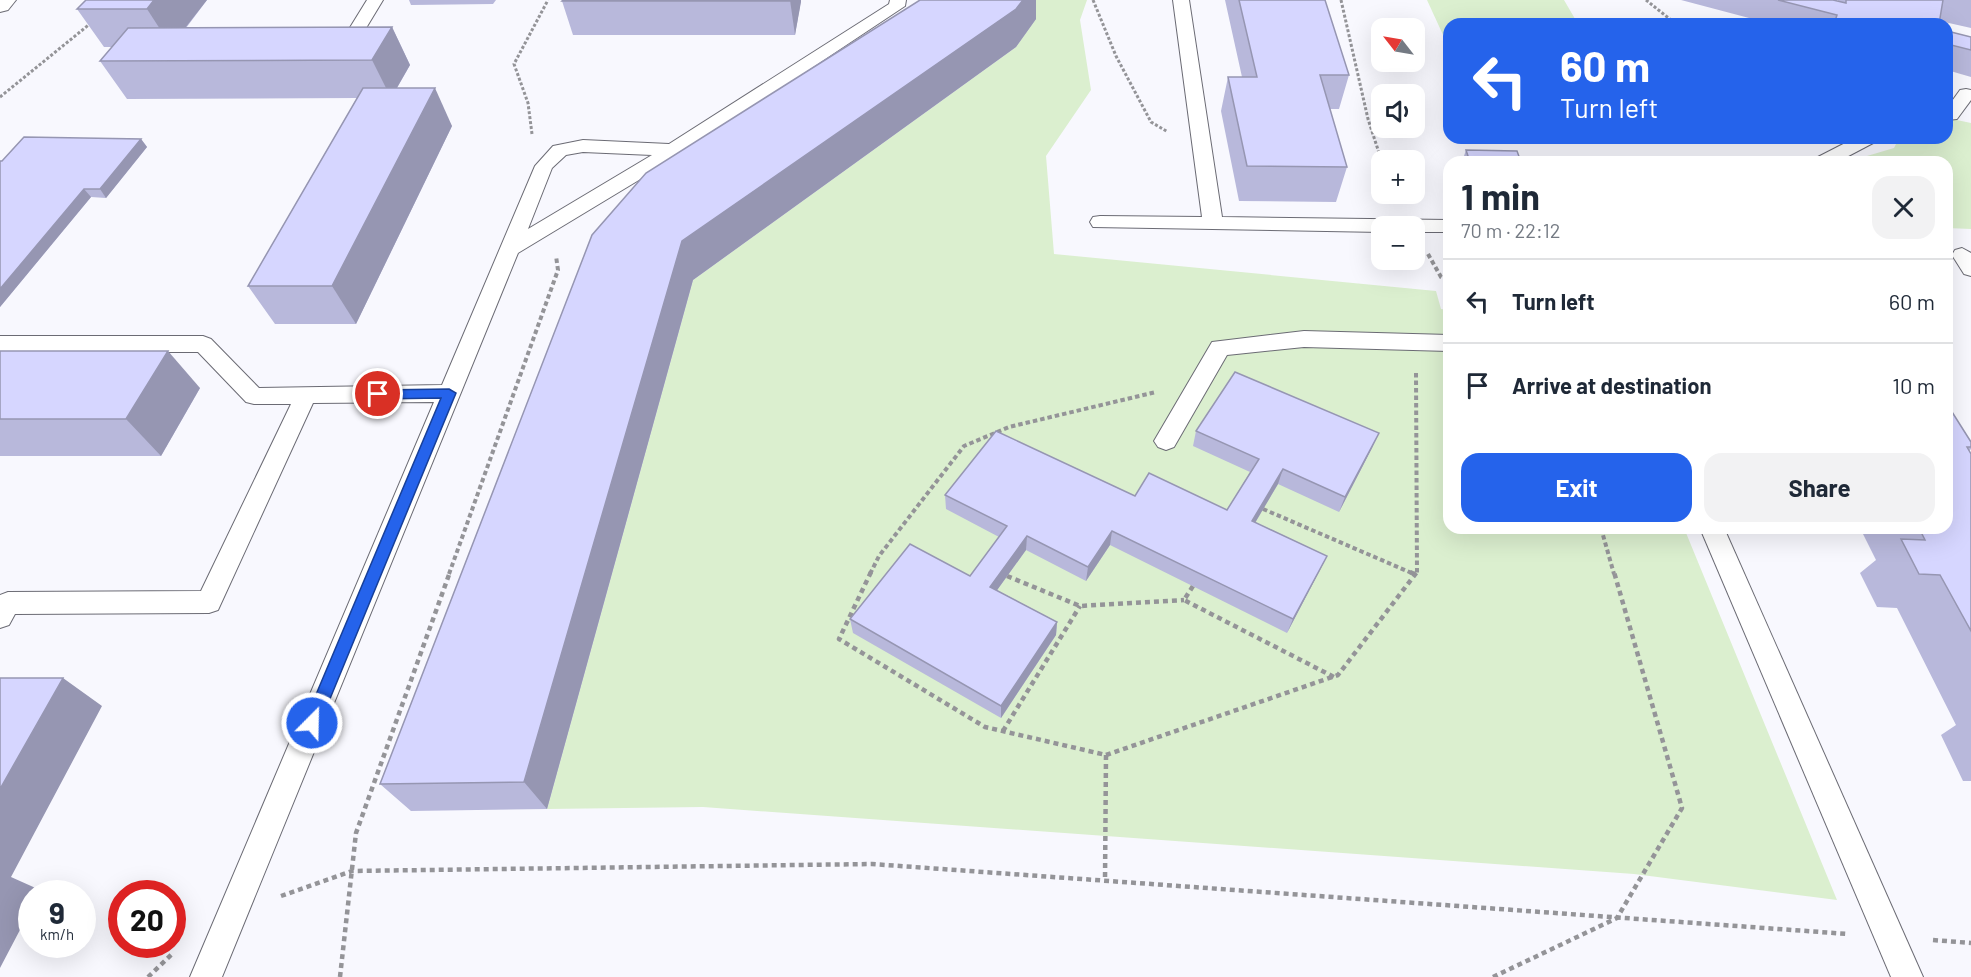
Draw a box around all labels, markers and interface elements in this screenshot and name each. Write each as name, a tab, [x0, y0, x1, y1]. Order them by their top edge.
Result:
north arrow	[1371, 18, 1425, 72]
map controls	[1371, 18, 1425, 270]
text: 60 m	[1560, 40, 1650, 90]
icon: left	[1461, 42, 1539, 120]
button: sound	[1371, 84, 1425, 138]
text: Turn left	[1560, 91, 1658, 123]
button: +	[1371, 150, 1425, 204]
text: 1 min	[1461, 174, 1540, 217]
button: close	[1872, 176, 1935, 239]
button: −	[1371, 216, 1425, 270]
text: 70 m · 22:12	[1461, 218, 1560, 242]
icon: left	[1461, 285, 1494, 318]
text: Turn left	[1512, 288, 1595, 314]
text: 60 m	[1889, 288, 1935, 314]
pin	[352, 368, 403, 419]
icon: arrive	[1461, 369, 1494, 402]
text: Arrive at destination	[1512, 372, 1711, 398]
text: 10 m	[1892, 372, 1935, 398]
icon: arrive	[361, 377, 394, 410]
button: Exit	[1461, 453, 1692, 522]
button: Share	[1704, 453, 1935, 522]
position arrow	[280, 691, 344, 755]
speed limit sign: 20	[108, 880, 186, 958]
text: 9	[49, 894, 65, 930]
text: km/h	[40, 925, 74, 943]

